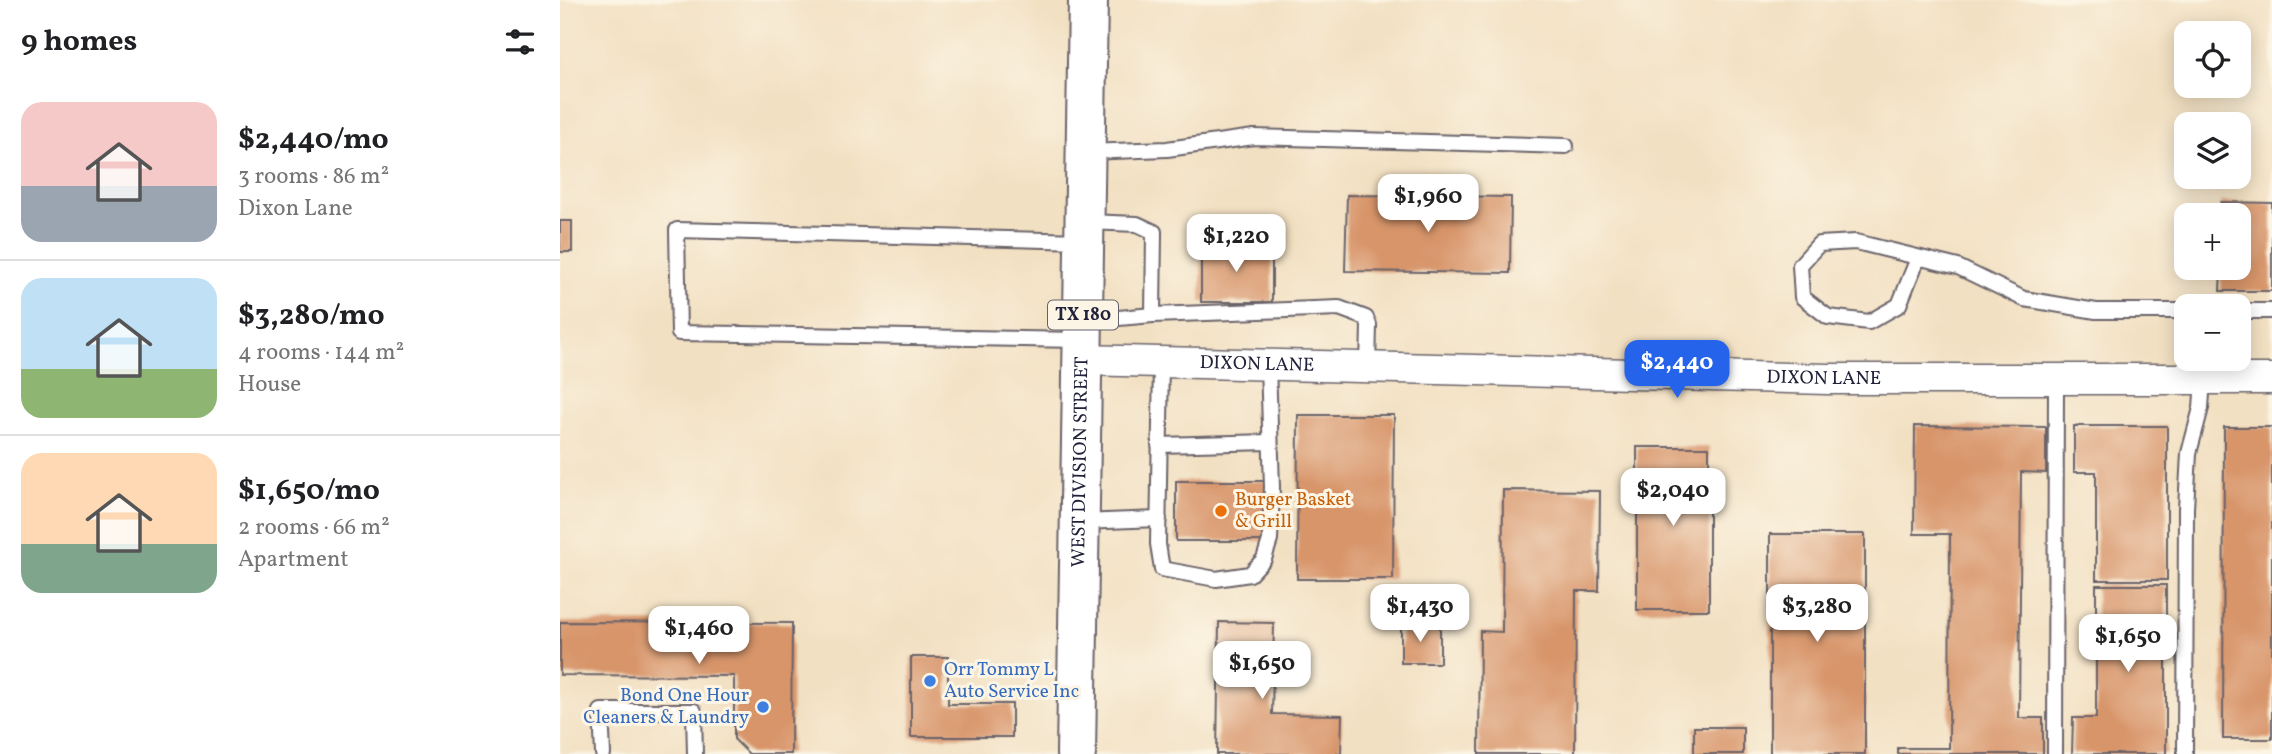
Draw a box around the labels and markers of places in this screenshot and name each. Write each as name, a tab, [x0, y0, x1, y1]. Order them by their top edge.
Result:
pin: $1,960	[1371, 174, 1485, 234]
pin: $1,220	[1179, 215, 1293, 274]
pin: $2,440	[1620, 340, 1734, 400]
pin: $2,040	[1616, 468, 1730, 528]
place label: Burger Basket & Grill	[1235, 487, 1351, 535]
marker: Burger Basket & Grill	[1213, 503, 1229, 519]
pin: $1,430	[1363, 584, 1477, 644]
pin: $3,280	[1760, 584, 1874, 644]
pin: $1,460	[642, 606, 756, 666]
pin: $1,650	[2071, 614, 2185, 674]
pin: $1,650	[1205, 642, 1319, 701]
place label: Orr Tommy L Auto Service Inc	[944, 657, 1079, 705]
marker: Orr Tommy L Auto Service Inc	[922, 673, 938, 689]
place label: Bond One Hour Cleaners & Laundry	[583, 683, 749, 731]
marker: Bond One Hour Cleaners & Laundry	[755, 699, 771, 715]

